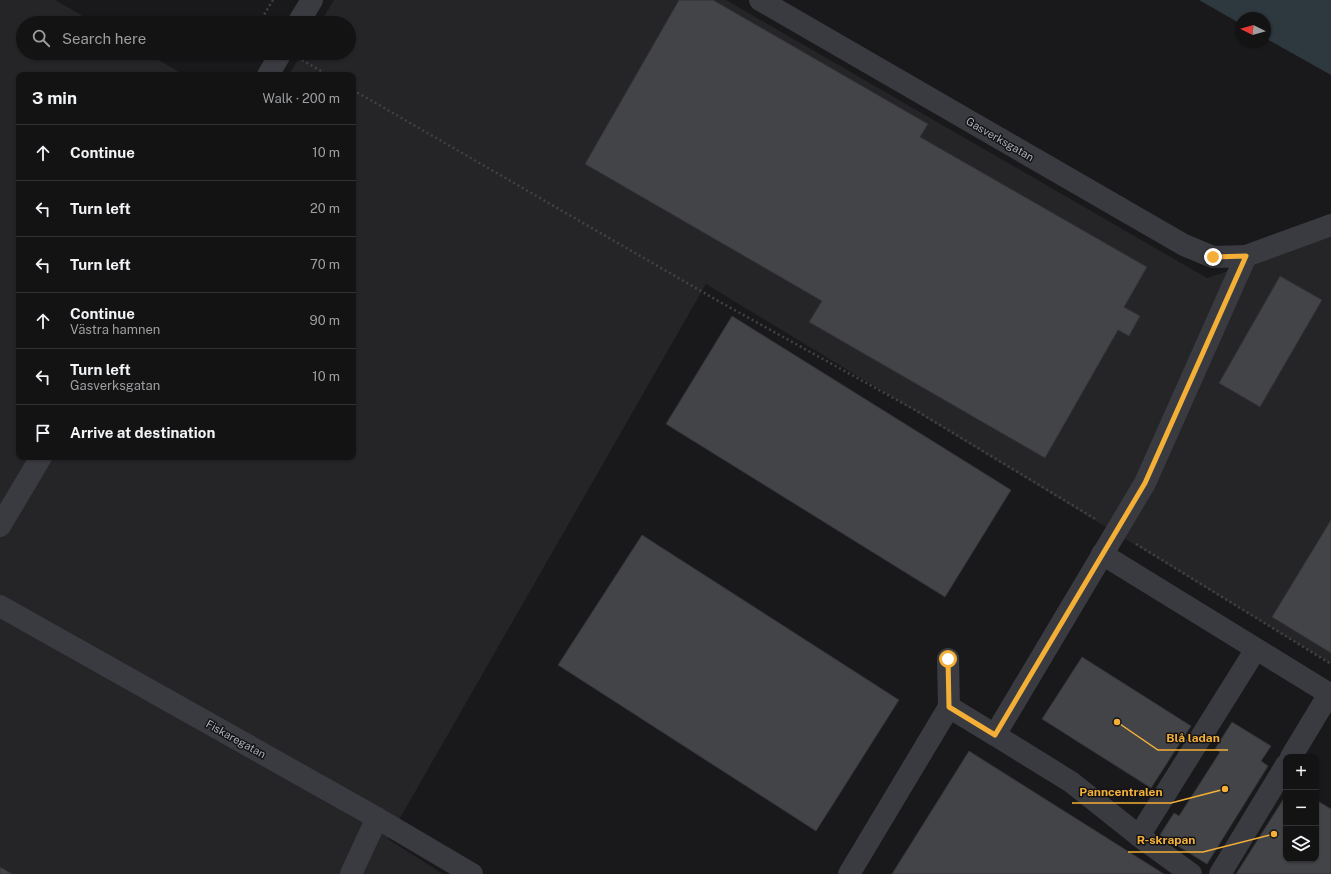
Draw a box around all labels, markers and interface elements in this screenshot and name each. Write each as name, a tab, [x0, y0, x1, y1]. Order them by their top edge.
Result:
north arrow	[1235, 12, 1271, 48]
search box	[16, 16, 356, 60]
icon: search	[30, 27, 52, 49]
text: Search here	[62, 30, 146, 47]
text: 3 min	[32, 88, 77, 108]
text: Walk · 200 m	[263, 91, 340, 106]
street label: Gasverksgatan	[964, 115, 1036, 163]
icon: ahead	[32, 142, 54, 164]
text: Continue	[70, 144, 135, 161]
text: 10 m	[312, 145, 340, 160]
icon: left	[32, 198, 54, 220]
text: Turn left	[70, 200, 131, 217]
text: 20 m	[310, 201, 340, 216]
route end	[1204, 248, 1222, 266]
icon: left	[32, 254, 54, 276]
text: Turn left	[70, 256, 131, 273]
text: 70 m	[310, 257, 340, 272]
text: Continue	[70, 305, 135, 322]
icon: ahead	[32, 310, 54, 332]
text: 90 m	[310, 313, 340, 328]
text: Västra hamnen	[70, 322, 160, 337]
text: Turn left	[70, 361, 131, 378]
icon: left	[32, 366, 54, 388]
text: 10 m	[312, 369, 340, 384]
text: Gasverksgatan	[70, 378, 160, 393]
icon: arrive	[32, 422, 54, 444]
text: Arrive at destination	[70, 424, 215, 441]
route start	[939, 650, 957, 668]
street label: Fiskaregatan	[204, 718, 268, 760]
callout: Blå ladan	[1158, 726, 1228, 750]
text: Blå ladan	[1166, 731, 1220, 745]
map controls	[1283, 754, 1319, 862]
button: +	[1283, 754, 1319, 790]
callout: Panncentralen	[1072, 779, 1171, 803]
text: Panncentralen	[1079, 785, 1163, 799]
button: −	[1283, 790, 1319, 826]
button: layers	[1283, 826, 1319, 862]
callout: R-skrapan	[1128, 828, 1203, 852]
text: R-skrapan	[1137, 833, 1195, 847]

